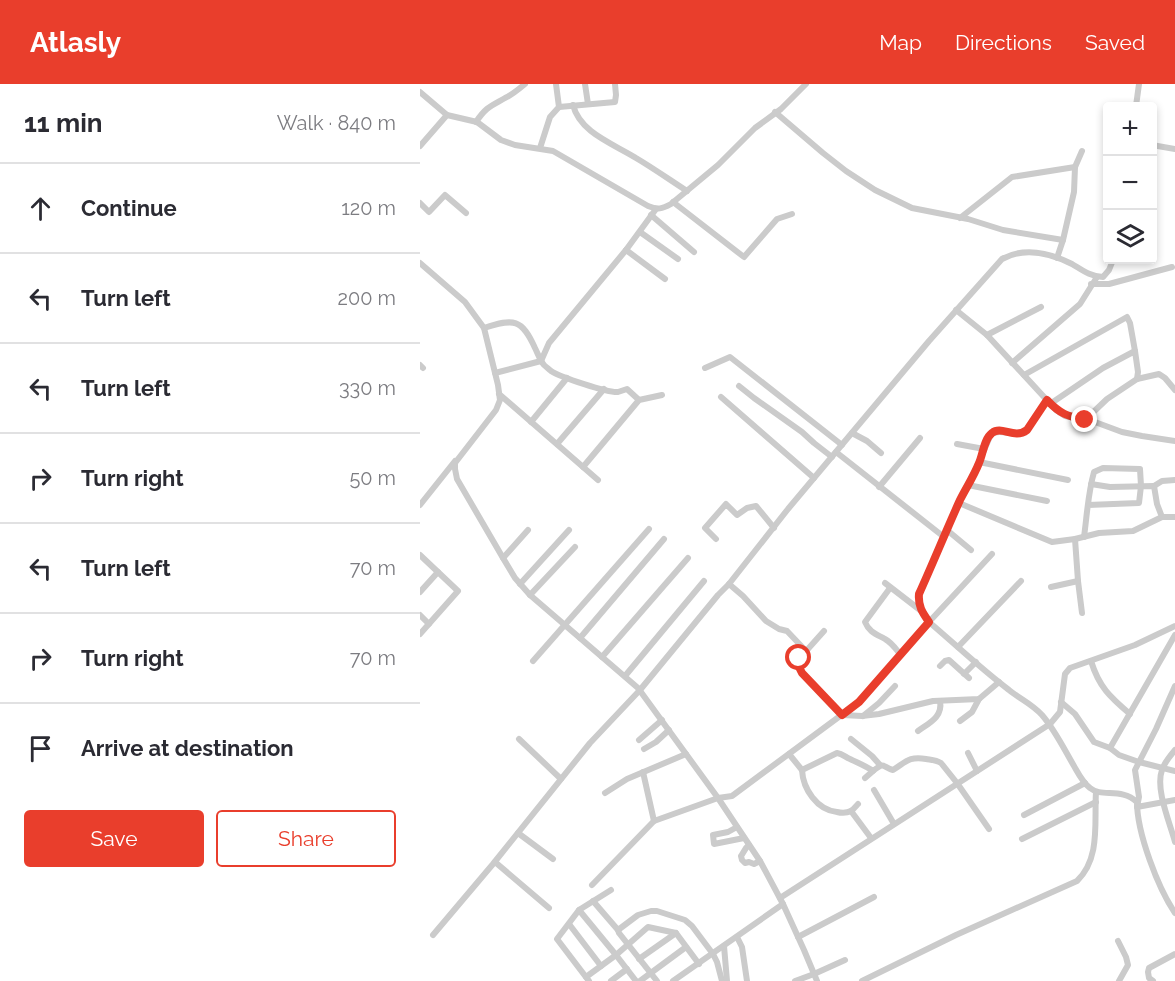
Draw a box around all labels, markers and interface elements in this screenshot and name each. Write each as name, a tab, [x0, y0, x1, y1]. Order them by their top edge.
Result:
text: Atlasly	[30, 26, 121, 59]
text: Map	[879, 30, 922, 55]
text: Directions	[955, 30, 1052, 55]
text: Saved	[1085, 30, 1145, 55]
map controls	[1103, 102, 1157, 264]
button: +	[1103, 102, 1157, 156]
text: 11 min	[24, 108, 102, 138]
text: Walk · 840 m	[277, 111, 396, 135]
button: −	[1103, 156, 1157, 210]
icon: ahead	[24, 192, 57, 225]
text: Continue	[81, 195, 177, 221]
text: 120 m	[341, 196, 396, 220]
button: layers	[1103, 210, 1157, 264]
icon: left	[24, 282, 57, 315]
text: Turn left	[81, 285, 171, 311]
text: 200 m	[338, 286, 396, 310]
icon: left	[24, 372, 57, 405]
text: Turn left	[81, 375, 171, 401]
text: 330 m	[339, 376, 396, 400]
route end	[1071, 406, 1097, 432]
icon: right	[24, 462, 57, 495]
text: Turn right	[81, 465, 184, 491]
text: 50 m	[349, 466, 396, 490]
icon: left	[24, 552, 57, 585]
text: Turn left	[81, 555, 171, 581]
text: 70 m	[350, 556, 396, 580]
icon: right	[24, 642, 57, 675]
route start	[785, 644, 811, 670]
text: Turn right	[81, 645, 184, 671]
text: 70 m	[350, 646, 396, 670]
icon: arrive	[24, 732, 57, 765]
text: Arrive at destination	[81, 735, 294, 761]
button: Save	[24, 810, 204, 867]
button: Share	[216, 810, 396, 867]

